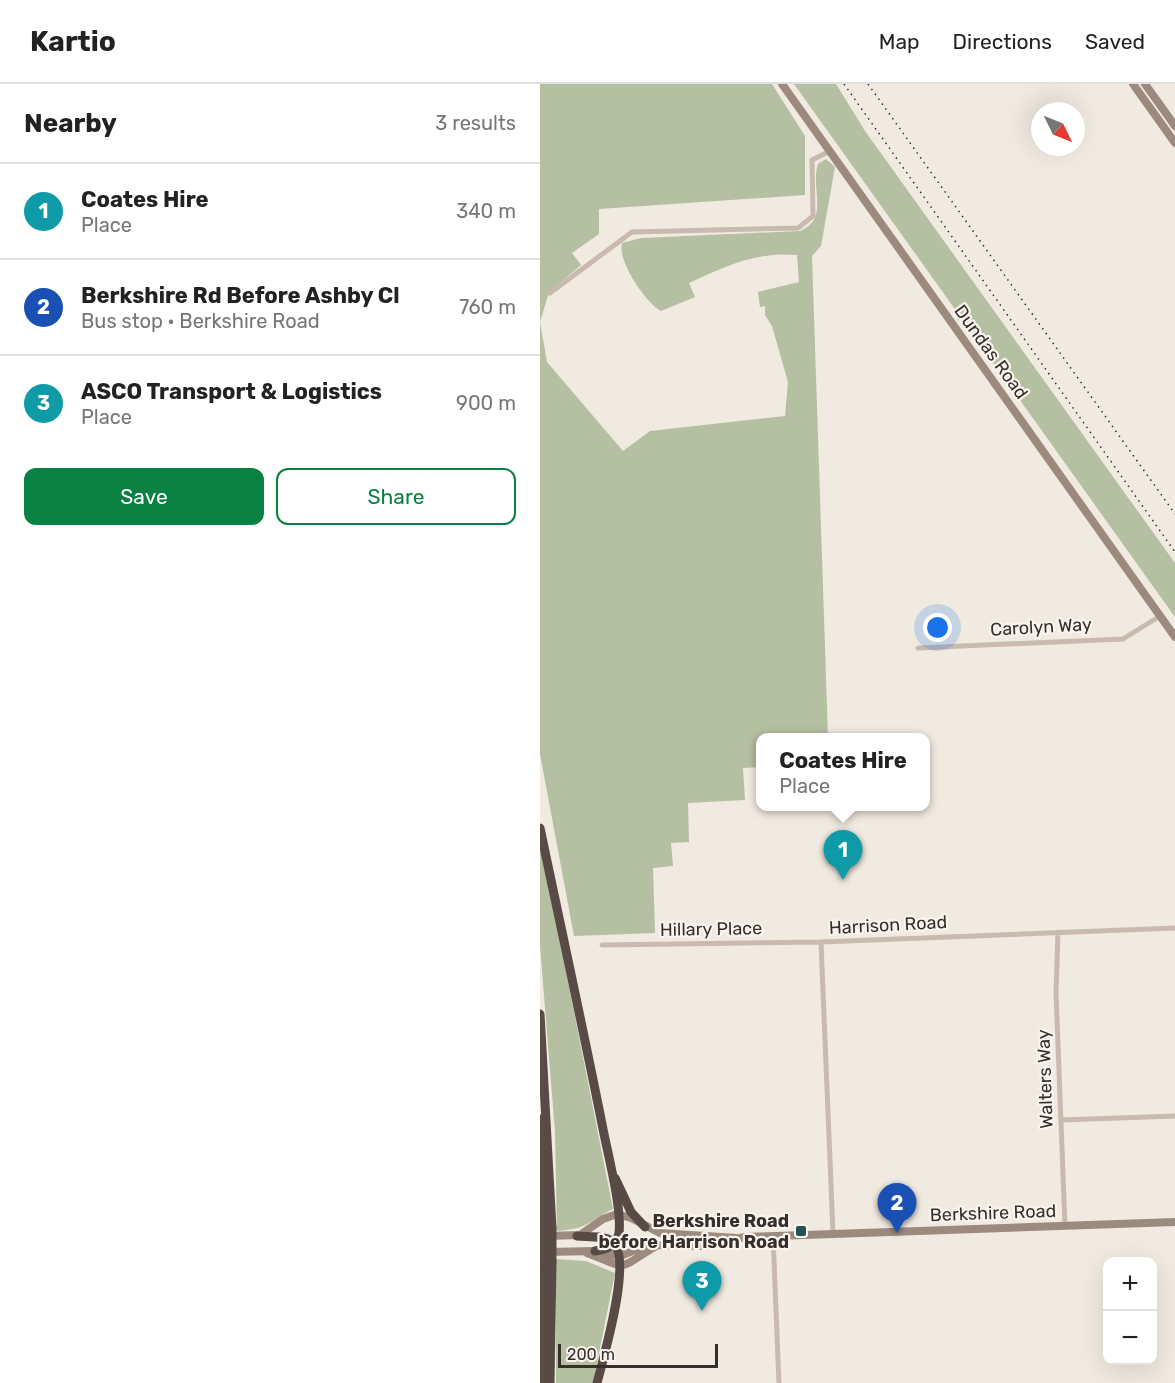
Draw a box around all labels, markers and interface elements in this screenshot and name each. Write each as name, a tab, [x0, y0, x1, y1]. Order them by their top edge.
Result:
text: Kartio	[30, 25, 116, 58]
text: Map	[879, 29, 920, 54]
text: Directions	[953, 29, 1052, 54]
text: Saved	[1085, 29, 1145, 54]
north arrow	[1031, 102, 1085, 156]
text: Nearby	[24, 108, 117, 139]
text: 3 results	[435, 111, 516, 135]
text: Coates Hire	[81, 186, 209, 213]
text: 1	[39, 199, 48, 223]
text: 340 m	[456, 199, 516, 223]
text: Place	[81, 213, 132, 237]
text: Berkshire Rd Before Ashby Cl	[81, 282, 399, 309]
text: 2	[37, 295, 50, 319]
text: 760 m	[459, 295, 516, 319]
street label: Dundas Road	[949, 301, 1033, 403]
text: Bus stop · Berkshire Road	[81, 309, 320, 333]
text: ASCO Transport & Logistics	[81, 378, 382, 405]
text: 3	[37, 391, 50, 415]
text: 900 m	[456, 391, 516, 415]
text: Place	[81, 405, 132, 429]
button: Save	[24, 468, 264, 525]
button: Share	[276, 468, 516, 525]
your location	[923, 613, 952, 642]
street label: Carolyn Way	[990, 613, 1093, 641]
popup	[756, 733, 930, 811]
text: Coates Hire	[779, 747, 907, 774]
text: Place	[779, 774, 830, 798]
pin: 1	[824, 830, 862, 880]
street label: Harrison Road	[828, 911, 948, 939]
street label: Hillary Place	[660, 917, 762, 941]
street label: Walters Way	[1032, 1029, 1058, 1129]
pin: 2	[878, 1184, 916, 1233]
street label: Berkshire Road	[929, 1200, 1057, 1226]
place label: Berkshire Road before Harrison Road	[598, 1210, 789, 1253]
marker: Berkshire Road before Harrison Road	[794, 1224, 808, 1238]
map controls	[1103, 1257, 1157, 1365]
button: +	[1103, 1257, 1157, 1311]
pin: 3	[682, 1262, 722, 1311]
button: −	[1103, 1311, 1157, 1365]
scale bar	[558, 1341, 718, 1368]
text: 200 m	[567, 1345, 615, 1364]

